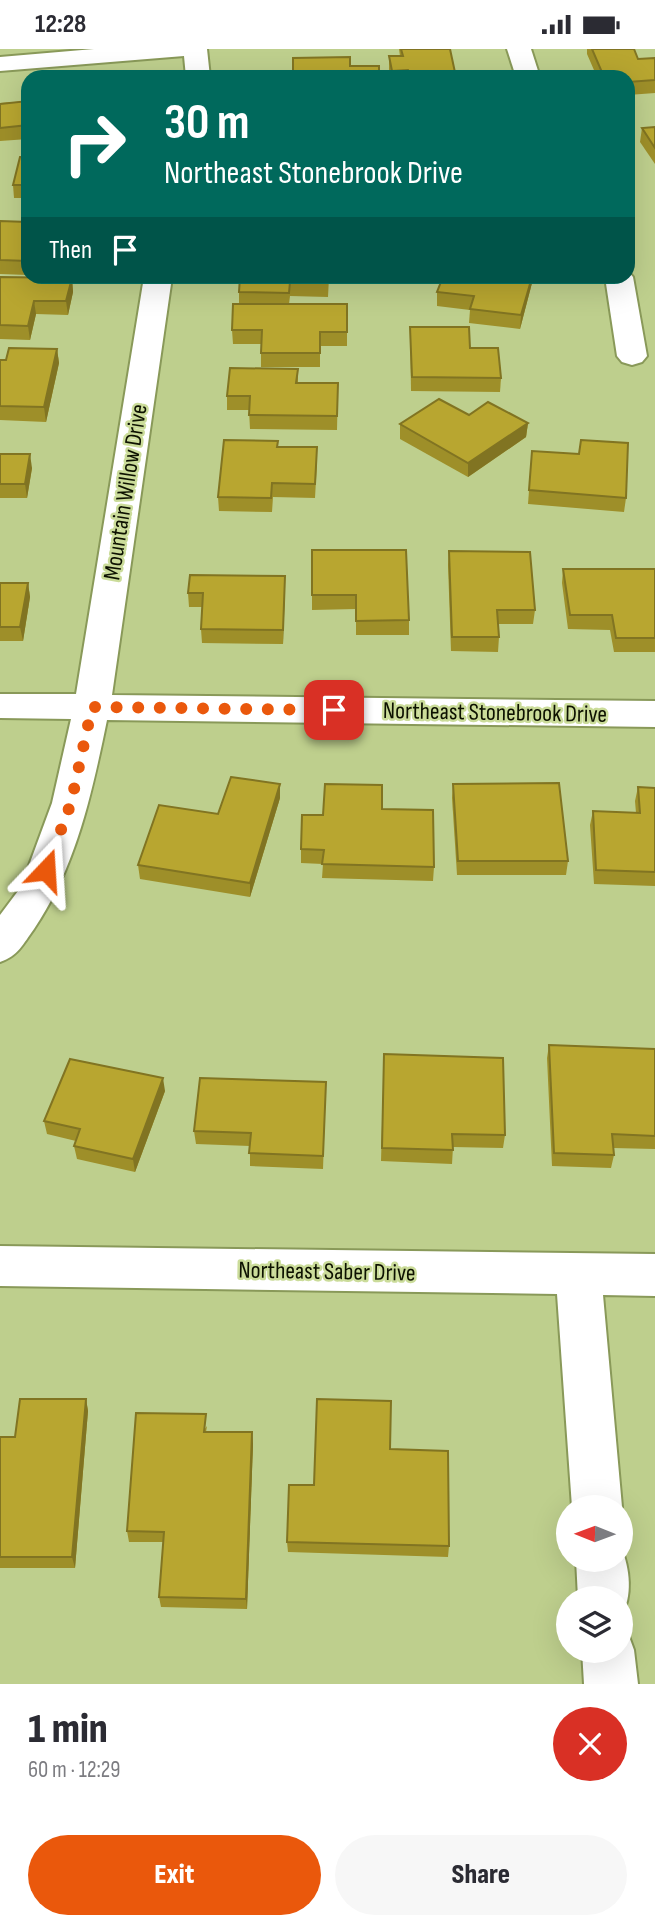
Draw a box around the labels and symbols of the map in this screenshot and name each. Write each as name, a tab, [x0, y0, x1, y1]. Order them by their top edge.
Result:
street label: Mountain Willow Drive	[97, 402, 154, 582]
pin	[304, 680, 364, 740]
street label: Northeast Stonebrook Drive	[383, 696, 607, 729]
position arrow	[9, 833, 83, 907]
street label: Northeast Saber Drive	[238, 1255, 416, 1288]
north arrow	[556, 1495, 634, 1571]

